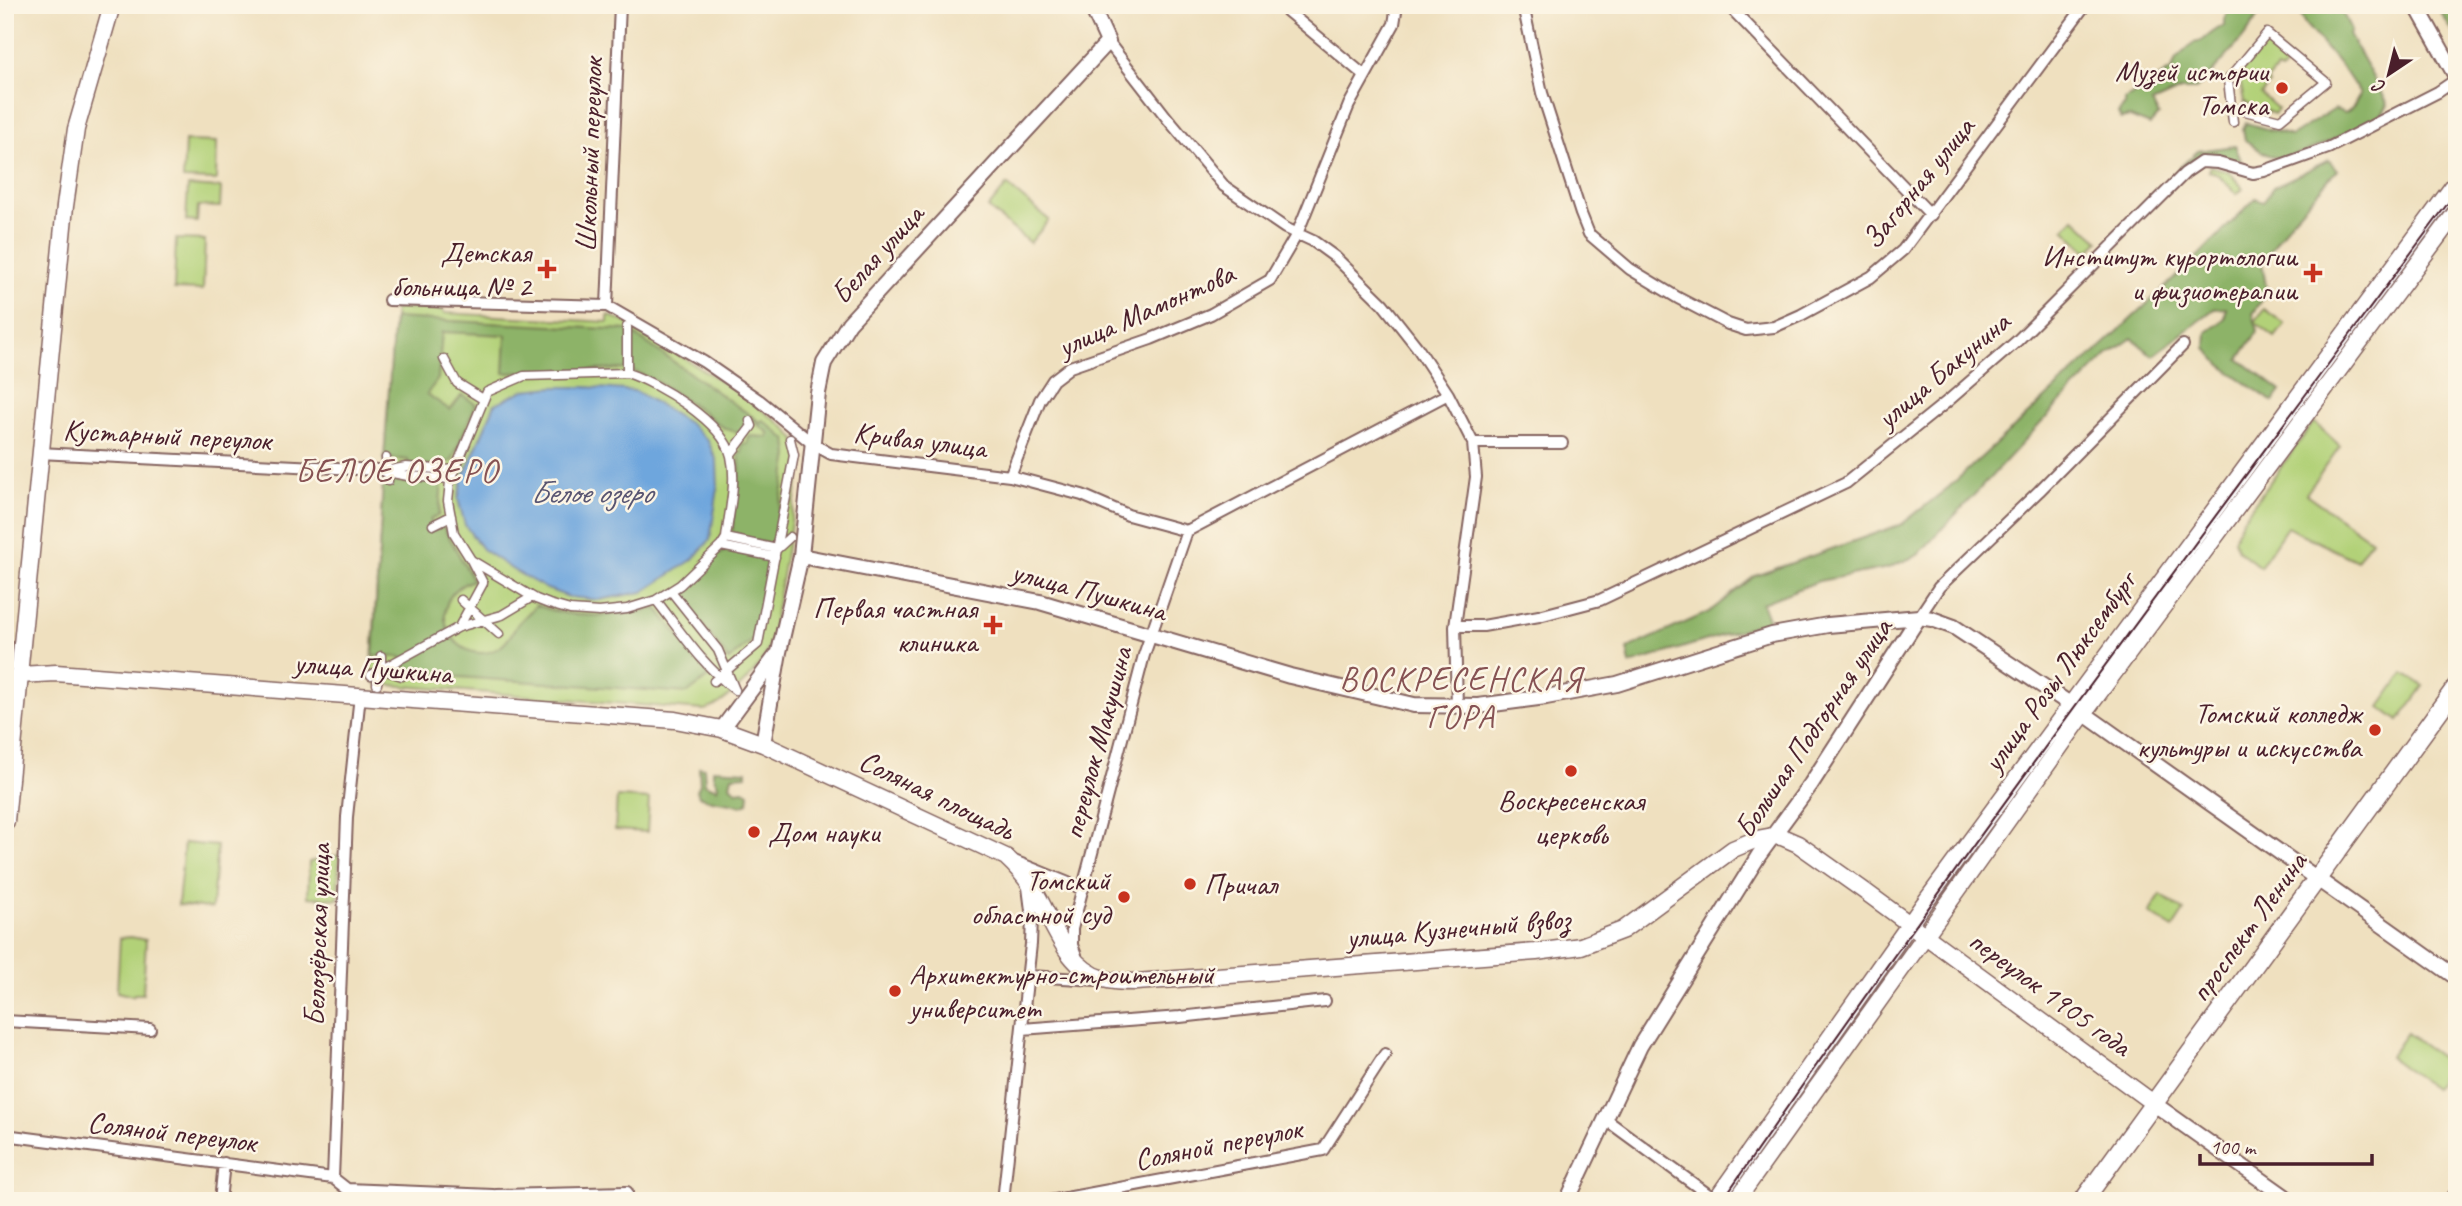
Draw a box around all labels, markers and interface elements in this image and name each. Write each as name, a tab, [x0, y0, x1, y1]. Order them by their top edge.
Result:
north arrow	[2354, 38, 2424, 108]
place label: Музей истории Томска	[2115, 52, 2270, 124]
street label: Школьный переулок	[567, 54, 611, 253]
text: С	[2367, 73, 2391, 100]
marker: Музей истории Томска	[2274, 80, 2290, 96]
street label: Загорная улица	[1853, 108, 1984, 257]
street label: Белая улица	[822, 194, 934, 312]
place label: Детская больница № 2	[391, 233, 534, 305]
place label: Институт курортологии и физиотерапии	[2042, 237, 2299, 309]
street label: улица Мамонтова	[1050, 253, 1242, 367]
marker: Детская больница № 2	[537, 259, 557, 279]
marker: Институт курортологии и физиотерапии	[2303, 263, 2323, 283]
street label: улица Бакунина	[1867, 302, 2019, 438]
street label: Кустарный переулок	[62, 411, 275, 460]
street label: Кривая улица	[852, 413, 991, 467]
district label: БЕЛОЕ ОЗЕРО	[295, 450, 500, 492]
water label: Белое озеро	[530, 472, 655, 513]
street label: улица Пушкина	[1006, 552, 1173, 631]
street label: улица Розы Люксембург	[1973, 561, 2147, 781]
place label: Первая частная клиника	[813, 589, 980, 661]
street label: Большая Подгорная улица	[1725, 609, 1902, 845]
marker: Первая частная клиника	[983, 615, 1003, 635]
street label: переулок Макушина	[1053, 641, 1141, 843]
street label: улица Пушкина	[291, 643, 456, 693]
district label: ВОСКРЕСЕНСКАЯ ГОРА	[1339, 658, 1586, 738]
place label: Томский колледж культуры и искусства	[2137, 694, 2364, 766]
marker: Томский колледж культуры и искусства	[2367, 722, 2383, 738]
street label: Соляная площадь	[853, 741, 1023, 850]
marker: Воскресенская церковь	[1563, 763, 1579, 779]
place label: Воскресенская церковь	[1498, 781, 1647, 853]
place label: Дом науки	[768, 813, 881, 851]
marker: Дом науки	[746, 824, 762, 840]
street label: Белозёрская улица	[295, 841, 339, 1027]
street label: проспект Ленина	[2181, 843, 2316, 1009]
place label: Томский областной суд	[971, 861, 1112, 933]
place label: Причал	[1204, 865, 1279, 903]
marker: Причал	[1182, 876, 1198, 892]
marker: Томский областной суд	[1116, 889, 1132, 905]
street label: улица Кузнечный взвоз	[1343, 899, 1574, 957]
street label: переулок 1905 года	[1961, 921, 2140, 1066]
place label: Архитектурно-строительный университет	[907, 955, 1215, 1027]
marker: Архитектурно-строительный университет	[887, 983, 903, 999]
street label: Соляной переулок	[86, 1103, 261, 1162]
street label: Соляной переулок	[1131, 1109, 1308, 1179]
scale bar	[2200, 1122, 2371, 1166]
text: 100 m	[2210, 1134, 2257, 1160]

